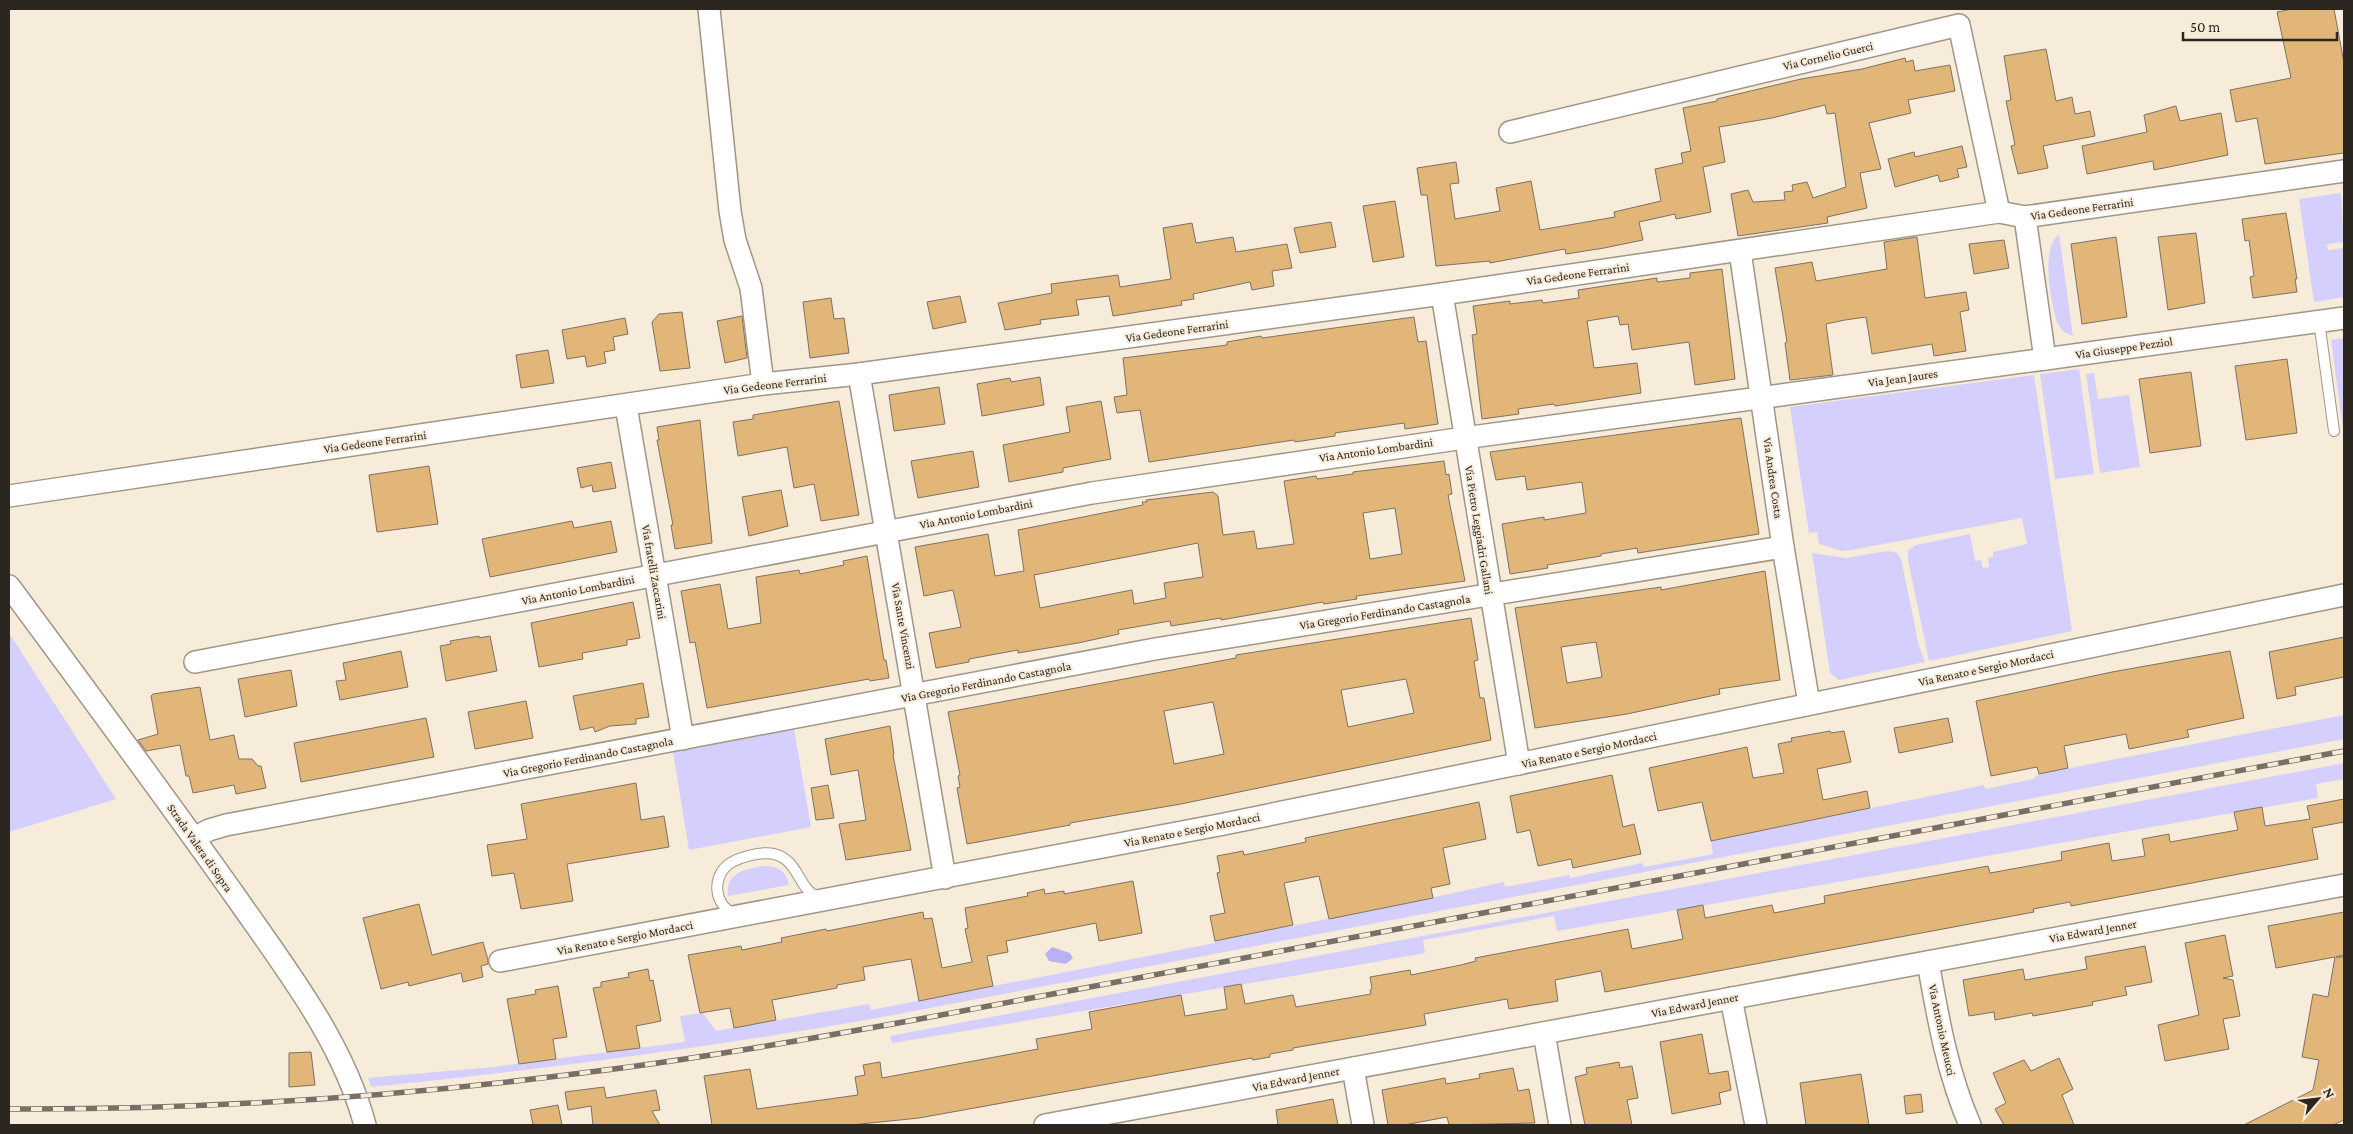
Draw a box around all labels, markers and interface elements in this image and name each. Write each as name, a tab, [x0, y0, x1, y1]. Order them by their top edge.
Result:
scale bar	[2183, 10, 2337, 42]
text: 50 m	[2190, 19, 2220, 35]
street label: Via Cornelio Guerci	[1781, 39, 1875, 73]
street label: Via Gedeone Ferrarini	[2030, 195, 2134, 223]
street label: Via Gedeone Ferrarini	[1526, 260, 1630, 288]
street label: Via Gedeone Ferrarini	[1125, 317, 1229, 345]
street label: Via Giuseppe Pezziol	[2074, 334, 2174, 362]
street label: Via Jean Jaures	[1867, 366, 1939, 390]
street label: Via Gedeone Ferrarini	[723, 371, 827, 397]
street label: Via Gedeone Ferrarini	[323, 428, 427, 456]
street label: Via Antonio Lombardini	[1318, 435, 1434, 465]
street label: Via Andrea Costa	[1760, 437, 1786, 520]
street label: Via Pietro Leggiadri Gallani	[1462, 465, 1496, 595]
street label: Via Antonio Lombardini	[918, 496, 1034, 532]
street label: Via fratelli Zaccarini	[639, 524, 669, 620]
street label: Via Antonio Lombardini	[520, 572, 636, 608]
street label: Via Sante Vincenzi	[888, 582, 918, 670]
street label: Via Gregorio Ferdinando Castagnola	[1299, 592, 1472, 632]
street label: Via Renato e Sergio Mordacci	[1917, 647, 2055, 689]
street label: Via Gregorio Ferdinando Castagnola	[900, 659, 1073, 705]
street label: Via Renato e Sergio Mordacci	[1520, 729, 1658, 771]
street label: Via Gregorio Ferdinando Castagnola	[502, 734, 675, 780]
street label: Strada Valera di Sopra	[164, 801, 236, 895]
street label: Via Renato e Sergio Mordacci	[1123, 810, 1261, 850]
street label: Via Edward Jenner	[2048, 916, 2139, 946]
street label: Via Renato e Sergio Mordacci	[556, 918, 694, 958]
street label: Via Antonio Meucci	[1925, 983, 1959, 1077]
street label: Via Edward Jenner	[1650, 990, 1741, 1020]
street label: Via Edward Jenner	[1251, 1064, 1342, 1094]
north arrow	[2293, 1074, 2343, 1124]
text: N	[2320, 1085, 2339, 1101]

